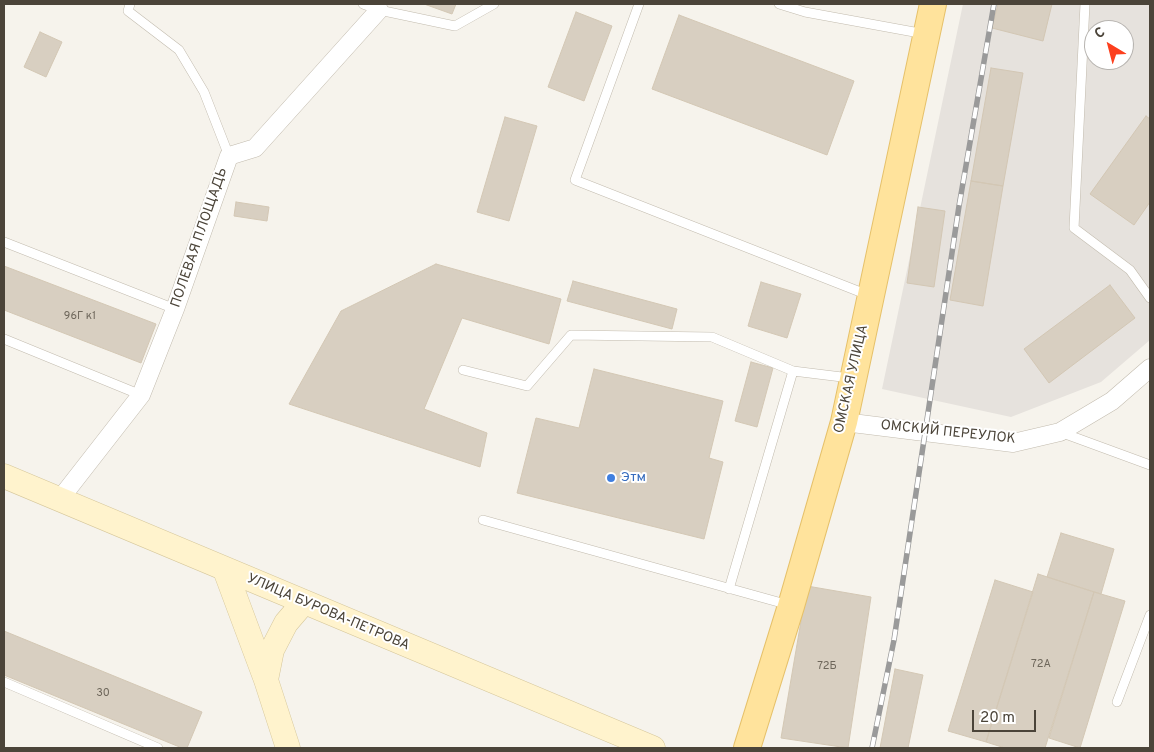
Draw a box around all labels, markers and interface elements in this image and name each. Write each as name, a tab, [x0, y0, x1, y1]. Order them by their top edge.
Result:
north arrow	[1084, 20, 1134, 70]
text: С	[1092, 24, 1109, 43]
street label: ПОЛЕВАЯ ПЛОЩАДЬ	[168, 166, 232, 310]
house number: 96Г к1	[64, 310, 96, 324]
street label: ОМСКАЯ УЛИЦА	[831, 323, 873, 435]
street label: ОМСКИЙ ПЕРЕУЛОК	[880, 418, 1016, 448]
place label: Этм	[621, 470, 646, 486]
marker: Этм	[605, 472, 617, 484]
street label: УЛИЦА БУРОВА-ПЕТРОВА	[244, 571, 412, 655]
house number: 72А	[1031, 658, 1051, 672]
house number: 72Б	[817, 660, 837, 674]
house number: 30	[96, 687, 110, 701]
scale bar	[974, 700, 1038, 732]
text: 20 m	[980, 709, 1015, 728]

